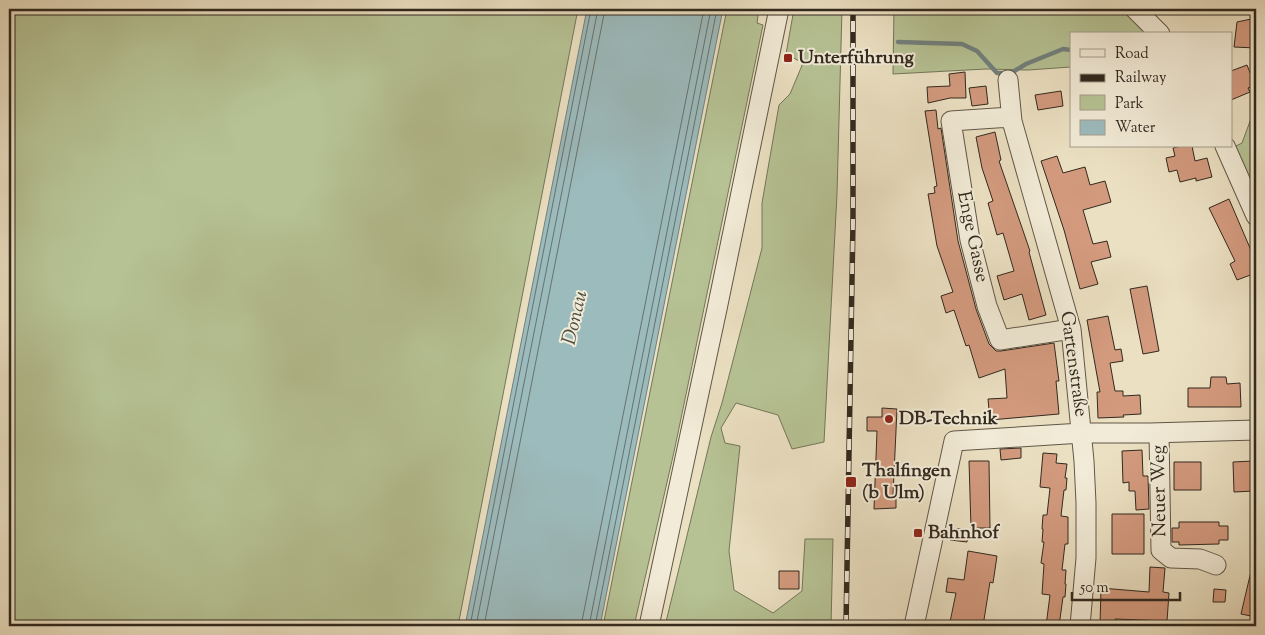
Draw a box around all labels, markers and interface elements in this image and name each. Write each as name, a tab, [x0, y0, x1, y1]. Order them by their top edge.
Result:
legend	[1070, 32, 1232, 148]
text: Road	[1115, 44, 1149, 65]
place label: Unterführung	[798, 45, 915, 72]
marker: Unterführung	[782, 52, 794, 64]
text: Railway	[1115, 68, 1167, 89]
text: Park	[1115, 94, 1144, 115]
text: Water	[1115, 118, 1156, 139]
street label: Enge Gasse	[949, 189, 995, 285]
water label: Donau	[556, 288, 596, 348]
street label: Gartenstraße	[1052, 309, 1094, 419]
place label: DB-Technik	[899, 406, 999, 433]
marker: DB-Technik	[883, 413, 895, 425]
street label: Neuer Weg	[1146, 445, 1174, 537]
place label: Thalfingen (b Ulm)	[862, 458, 952, 507]
marker: Thalfingen (b Ulm)	[844, 475, 858, 489]
place label: Bahnhof	[928, 520, 1000, 547]
marker: Bahnhof	[912, 527, 924, 539]
scale bar	[1072, 570, 1180, 602]
text: 50 m	[1079, 578, 1109, 599]

